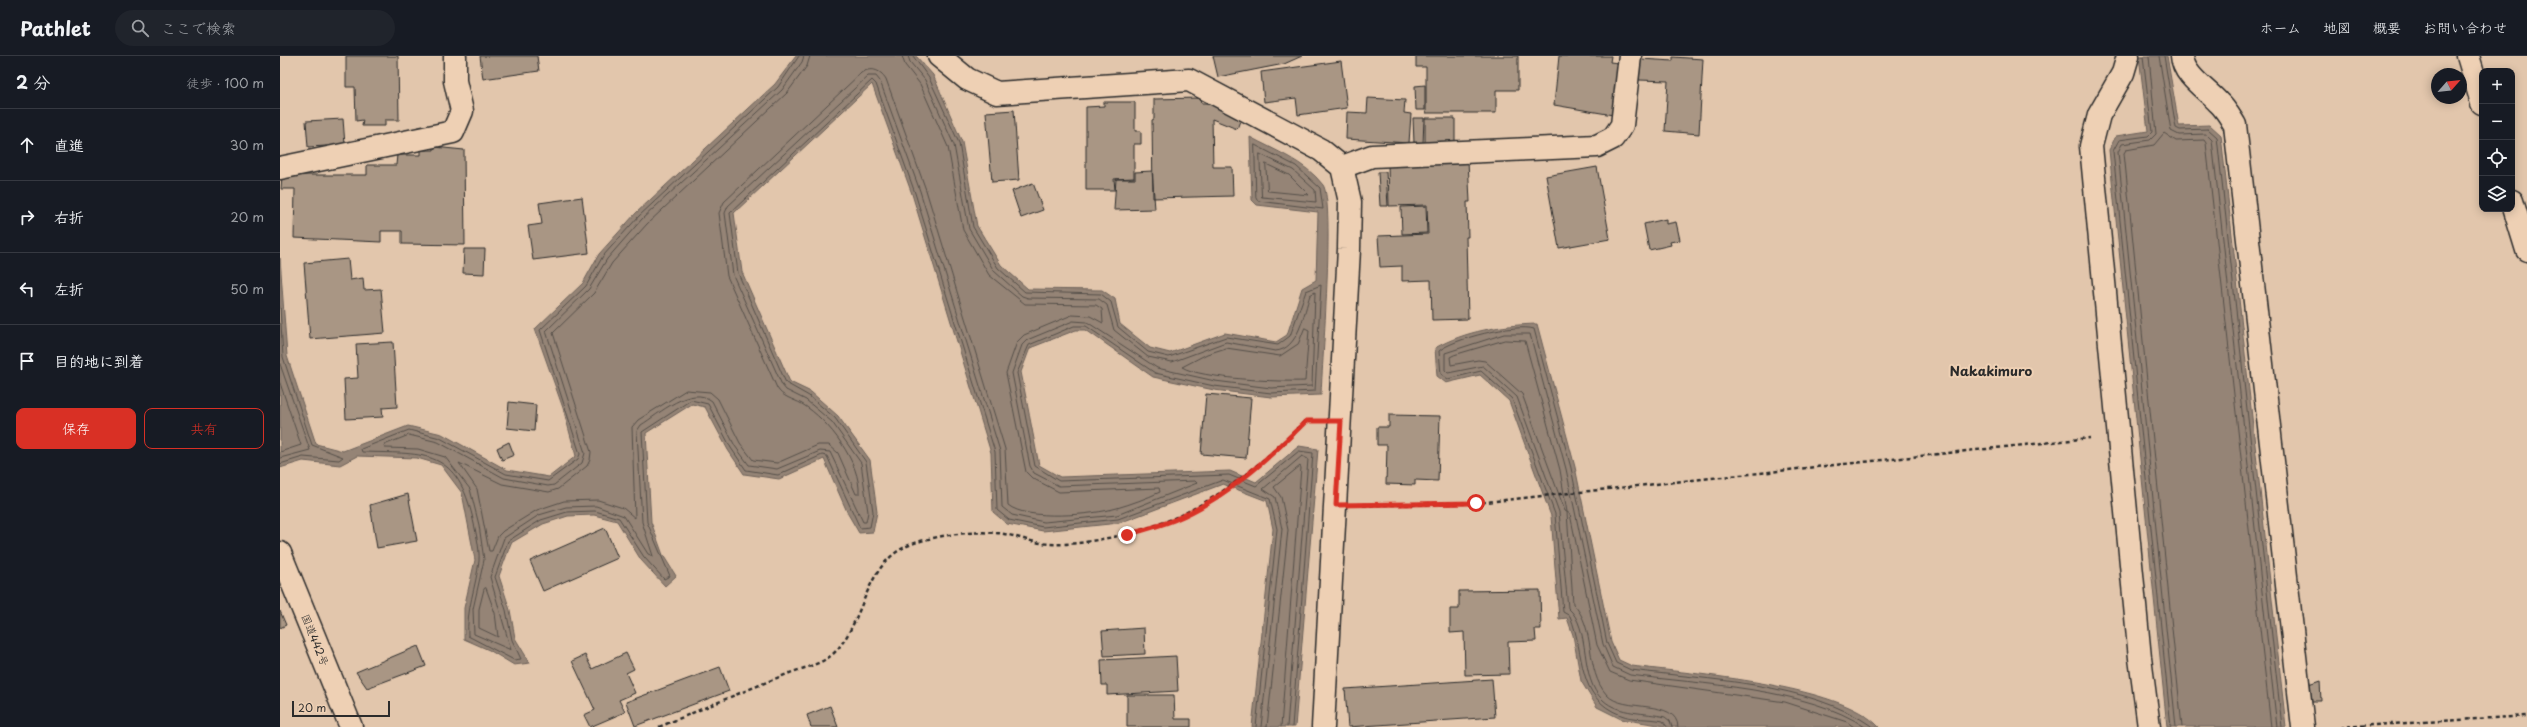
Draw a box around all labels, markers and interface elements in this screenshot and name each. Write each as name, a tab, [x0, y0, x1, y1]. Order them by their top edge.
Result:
search box	[115, 10, 395, 46]
text: Pathlet	[20, 14, 91, 42]
text: ここで検索	[161, 16, 236, 39]
icon: search	[129, 17, 151, 39]
text: ホーム	[2260, 17, 2301, 38]
text: 地図	[2323, 17, 2351, 38]
text: 概要	[2373, 17, 2401, 38]
text: お問い合わせ	[2423, 17, 2507, 38]
north arrow	[2431, 68, 2467, 104]
map controls	[2479, 68, 2515, 212]
button: +	[2479, 68, 2515, 104]
text: 2 分	[16, 69, 50, 95]
text: 徒歩 · 100 m	[186, 73, 264, 92]
button: −	[2479, 104, 2515, 140]
text: 直進	[54, 133, 84, 156]
icon: ahead	[16, 134, 38, 156]
text: 30 m	[230, 135, 264, 154]
button: locate	[2479, 140, 2515, 176]
button: layers	[2479, 176, 2515, 212]
text: 右折	[54, 205, 84, 228]
icon: right	[16, 206, 38, 228]
text: 20 m	[230, 207, 264, 226]
text: 左折	[54, 277, 84, 300]
icon: left	[16, 278, 38, 300]
text: 50 m	[230, 279, 264, 298]
text: 目的地に到着	[54, 349, 144, 372]
icon: arrive	[16, 350, 38, 372]
district label: Nakakimuro	[1950, 361, 2033, 380]
button: 保存	[16, 408, 136, 449]
button: 共有	[144, 408, 264, 449]
route start	[1467, 494, 1485, 512]
route end	[1118, 526, 1136, 544]
street label: 国道442号	[297, 611, 334, 668]
scale bar	[292, 699, 390, 718]
text: 20 m	[298, 699, 326, 716]

